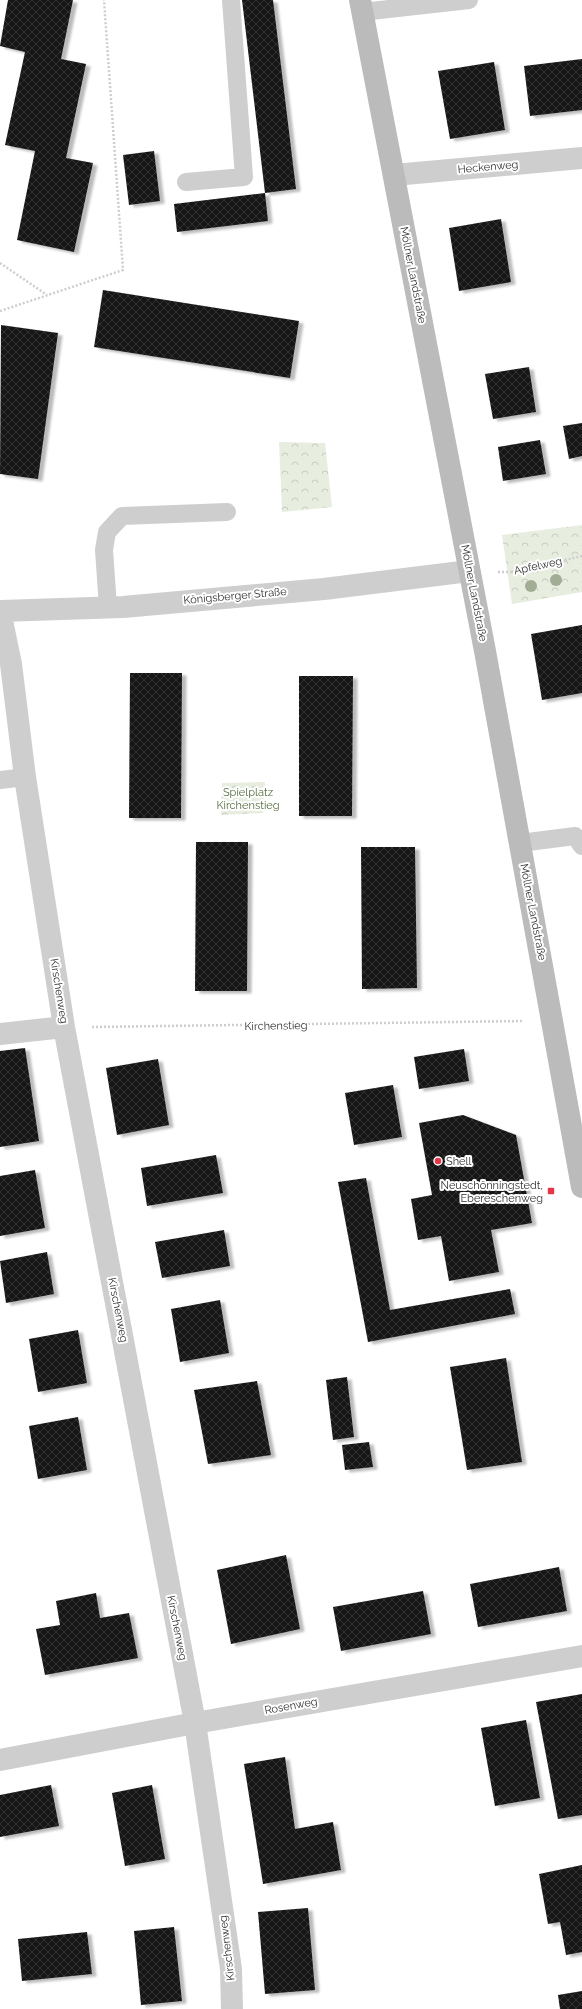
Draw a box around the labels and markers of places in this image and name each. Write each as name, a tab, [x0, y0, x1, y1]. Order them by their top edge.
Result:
place label: Shell	[446, 1155, 472, 1168]
marker: Shell	[433, 1156, 443, 1166]
place label: Neuschönningstedt, Ebereschenweg	[441, 1179, 543, 1205]
marker: Neuschönningstedt, Ebereschenweg	[546, 1186, 556, 1196]

